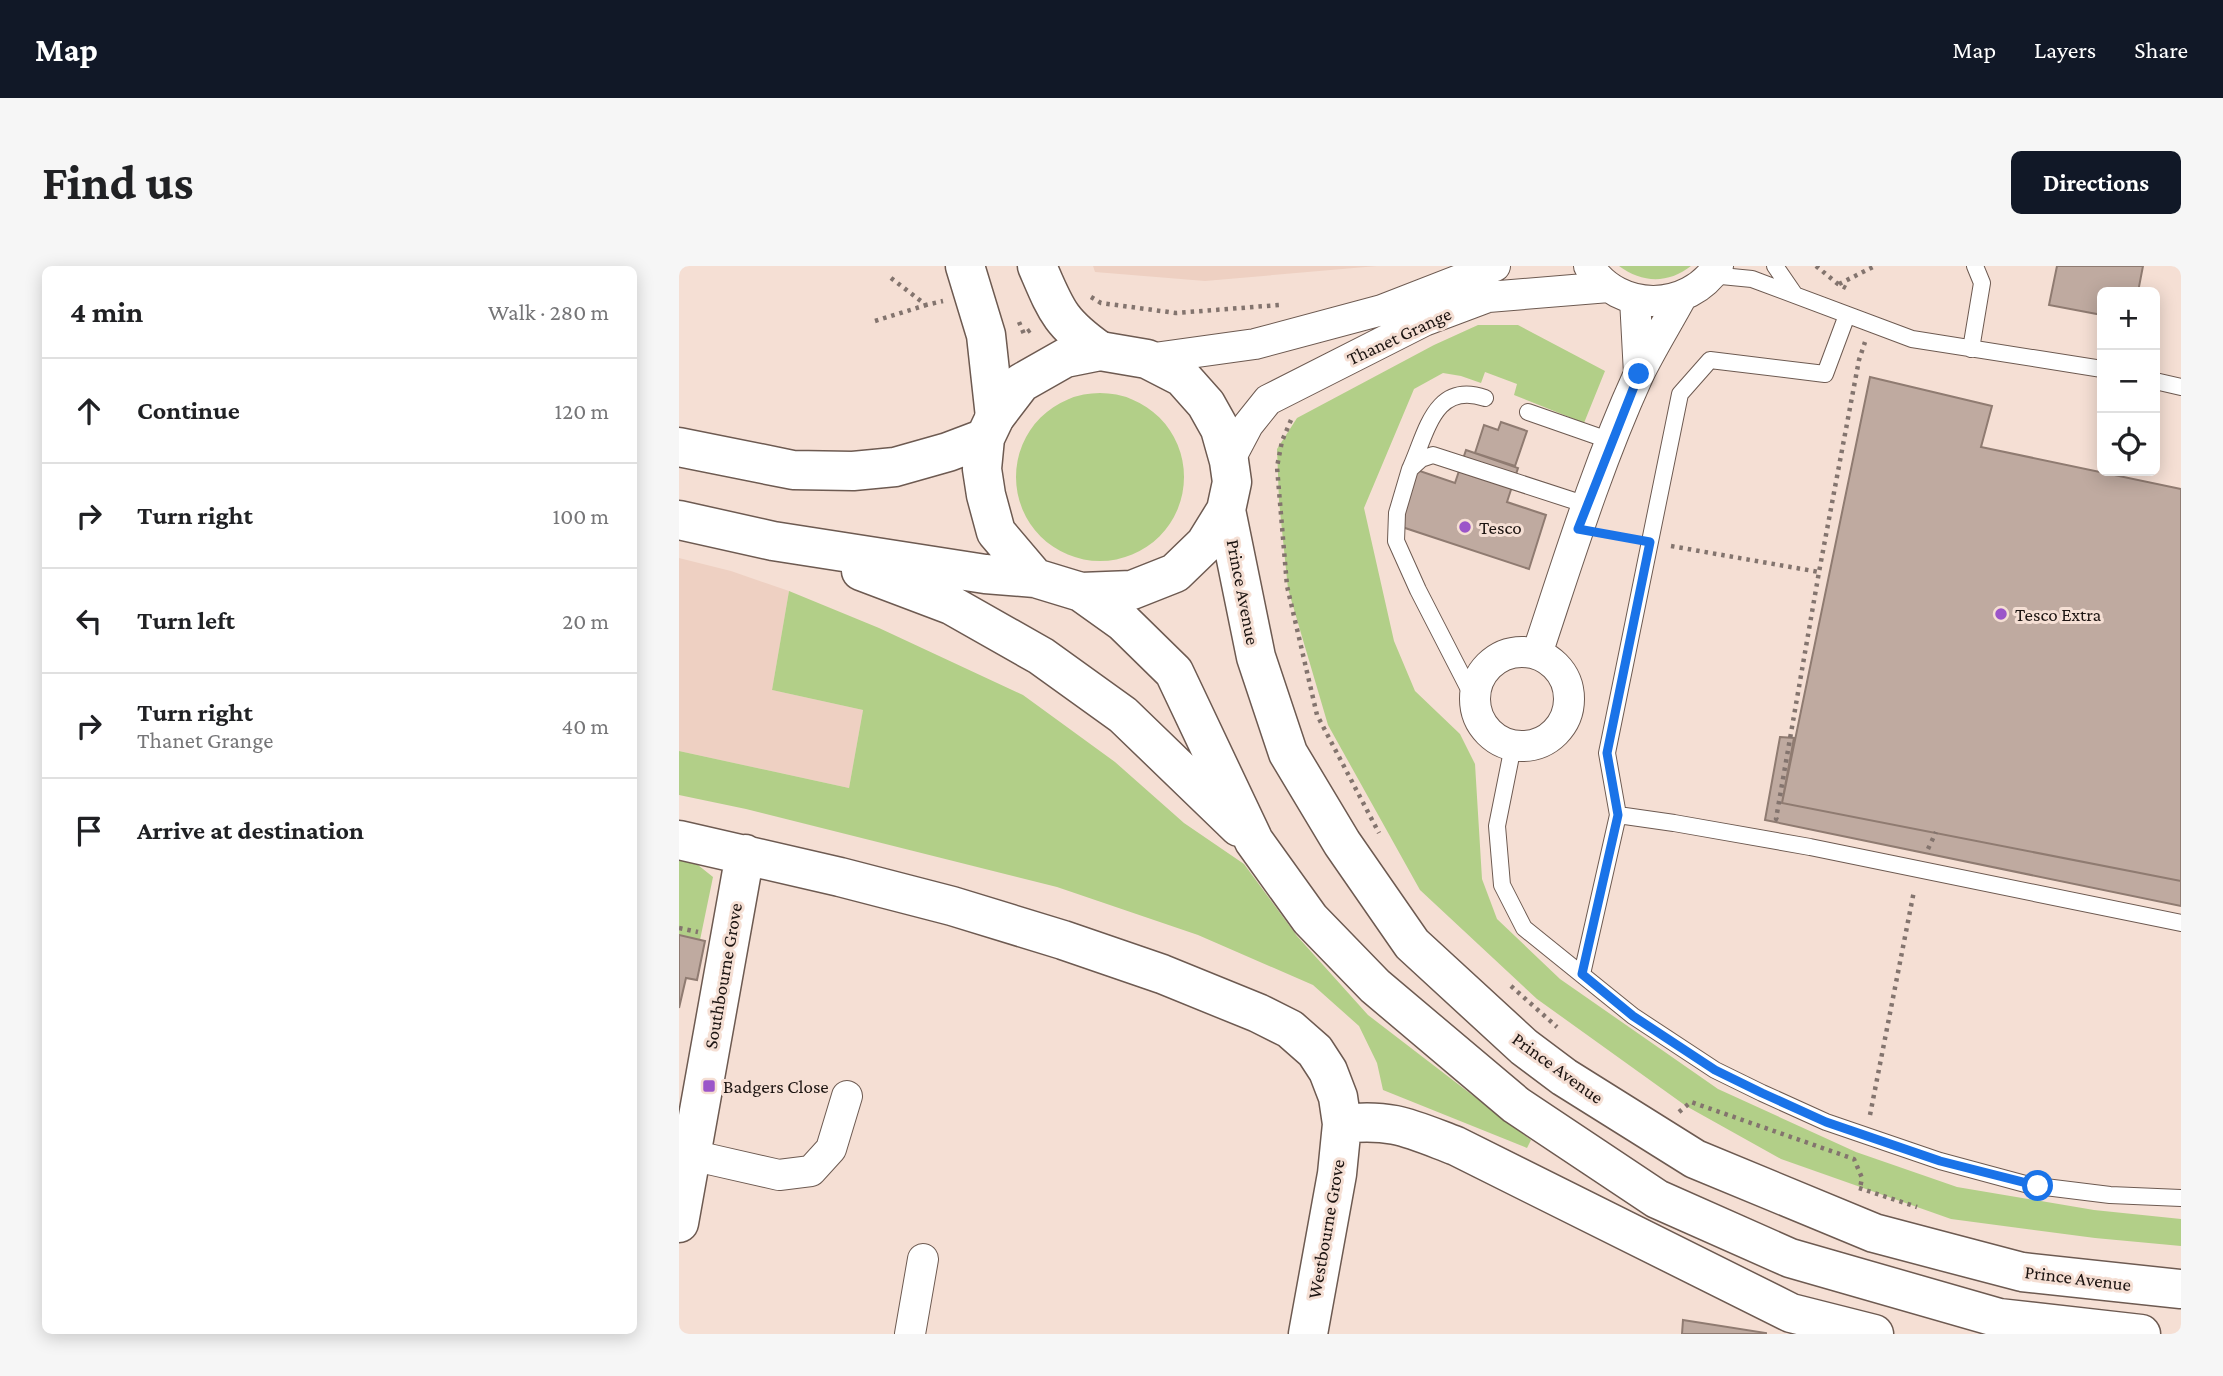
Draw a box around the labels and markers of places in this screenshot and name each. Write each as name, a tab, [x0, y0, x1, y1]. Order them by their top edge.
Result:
place label: Tesco	[1479, 517, 1522, 538]
marker: Tesco	[1457, 519, 1473, 535]
place label: Tesco Extra	[2015, 604, 2102, 625]
marker: Tesco Extra	[1993, 606, 2009, 622]
place label: Badgers Close	[723, 1076, 829, 1097]
marker: Badgers Close	[701, 1078, 717, 1094]

